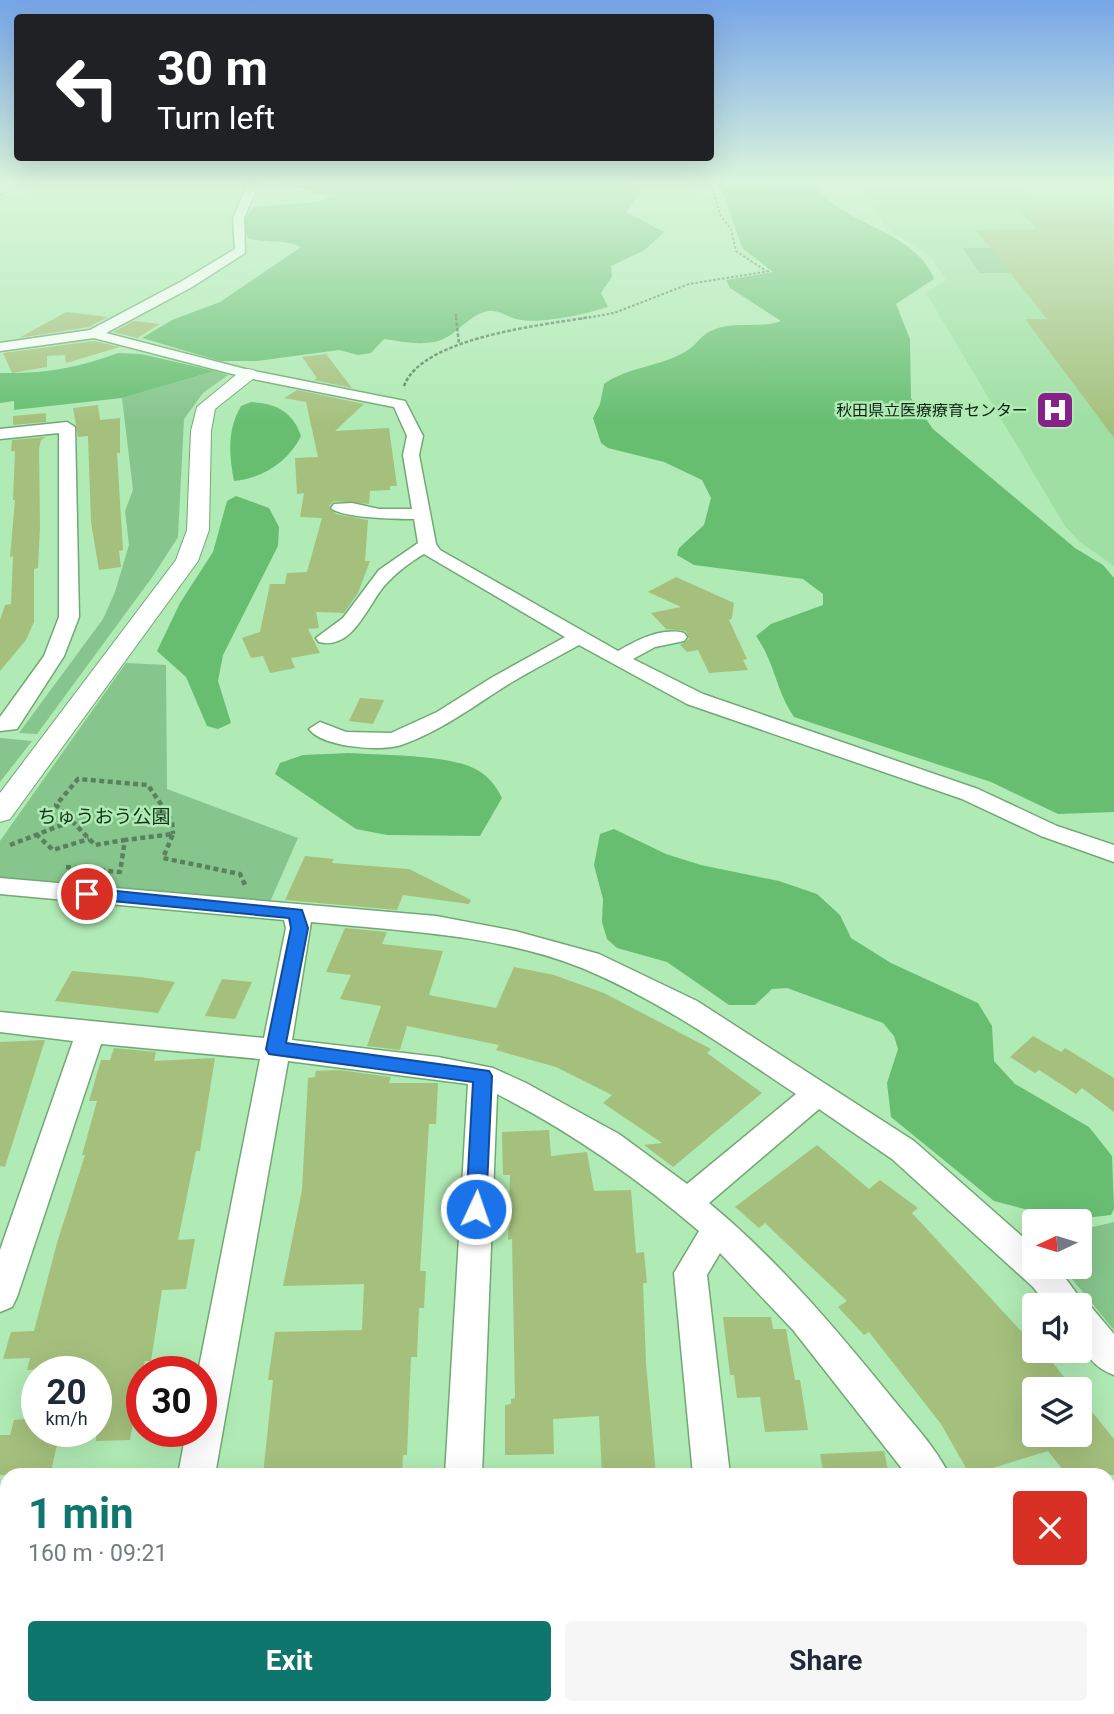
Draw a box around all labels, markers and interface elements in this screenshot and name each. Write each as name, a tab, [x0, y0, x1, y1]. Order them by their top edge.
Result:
text: 30 m	[157, 40, 268, 97]
icon: left	[42, 42, 133, 133]
text: Turn left	[157, 99, 275, 137]
hospital icon: 秋田県立医療療育センター	[1034, 389, 1076, 431]
place label: 秋田県立医療療育センター	[836, 401, 1028, 420]
park label: ちゅうおう公園	[37, 805, 171, 828]
pin	[57, 864, 117, 924]
icon: arrive	[68, 875, 106, 913]
position arrow	[439, 1172, 513, 1246]
north arrow	[1022, 1209, 1092, 1279]
map controls	[1022, 1209, 1092, 1447]
button: sound	[1022, 1293, 1092, 1363]
speed limit sign: 30	[126, 1356, 217, 1447]
text: 20	[46, 1372, 87, 1413]
button: layers	[1022, 1377, 1092, 1447]
text: km/h	[45, 1408, 88, 1429]
text: 1 min	[28, 1489, 134, 1538]
button: close	[1013, 1491, 1087, 1565]
text: 160 m · 09:21	[28, 1540, 167, 1567]
button: Exit	[28, 1621, 551, 1701]
button: Share	[565, 1621, 1087, 1701]

